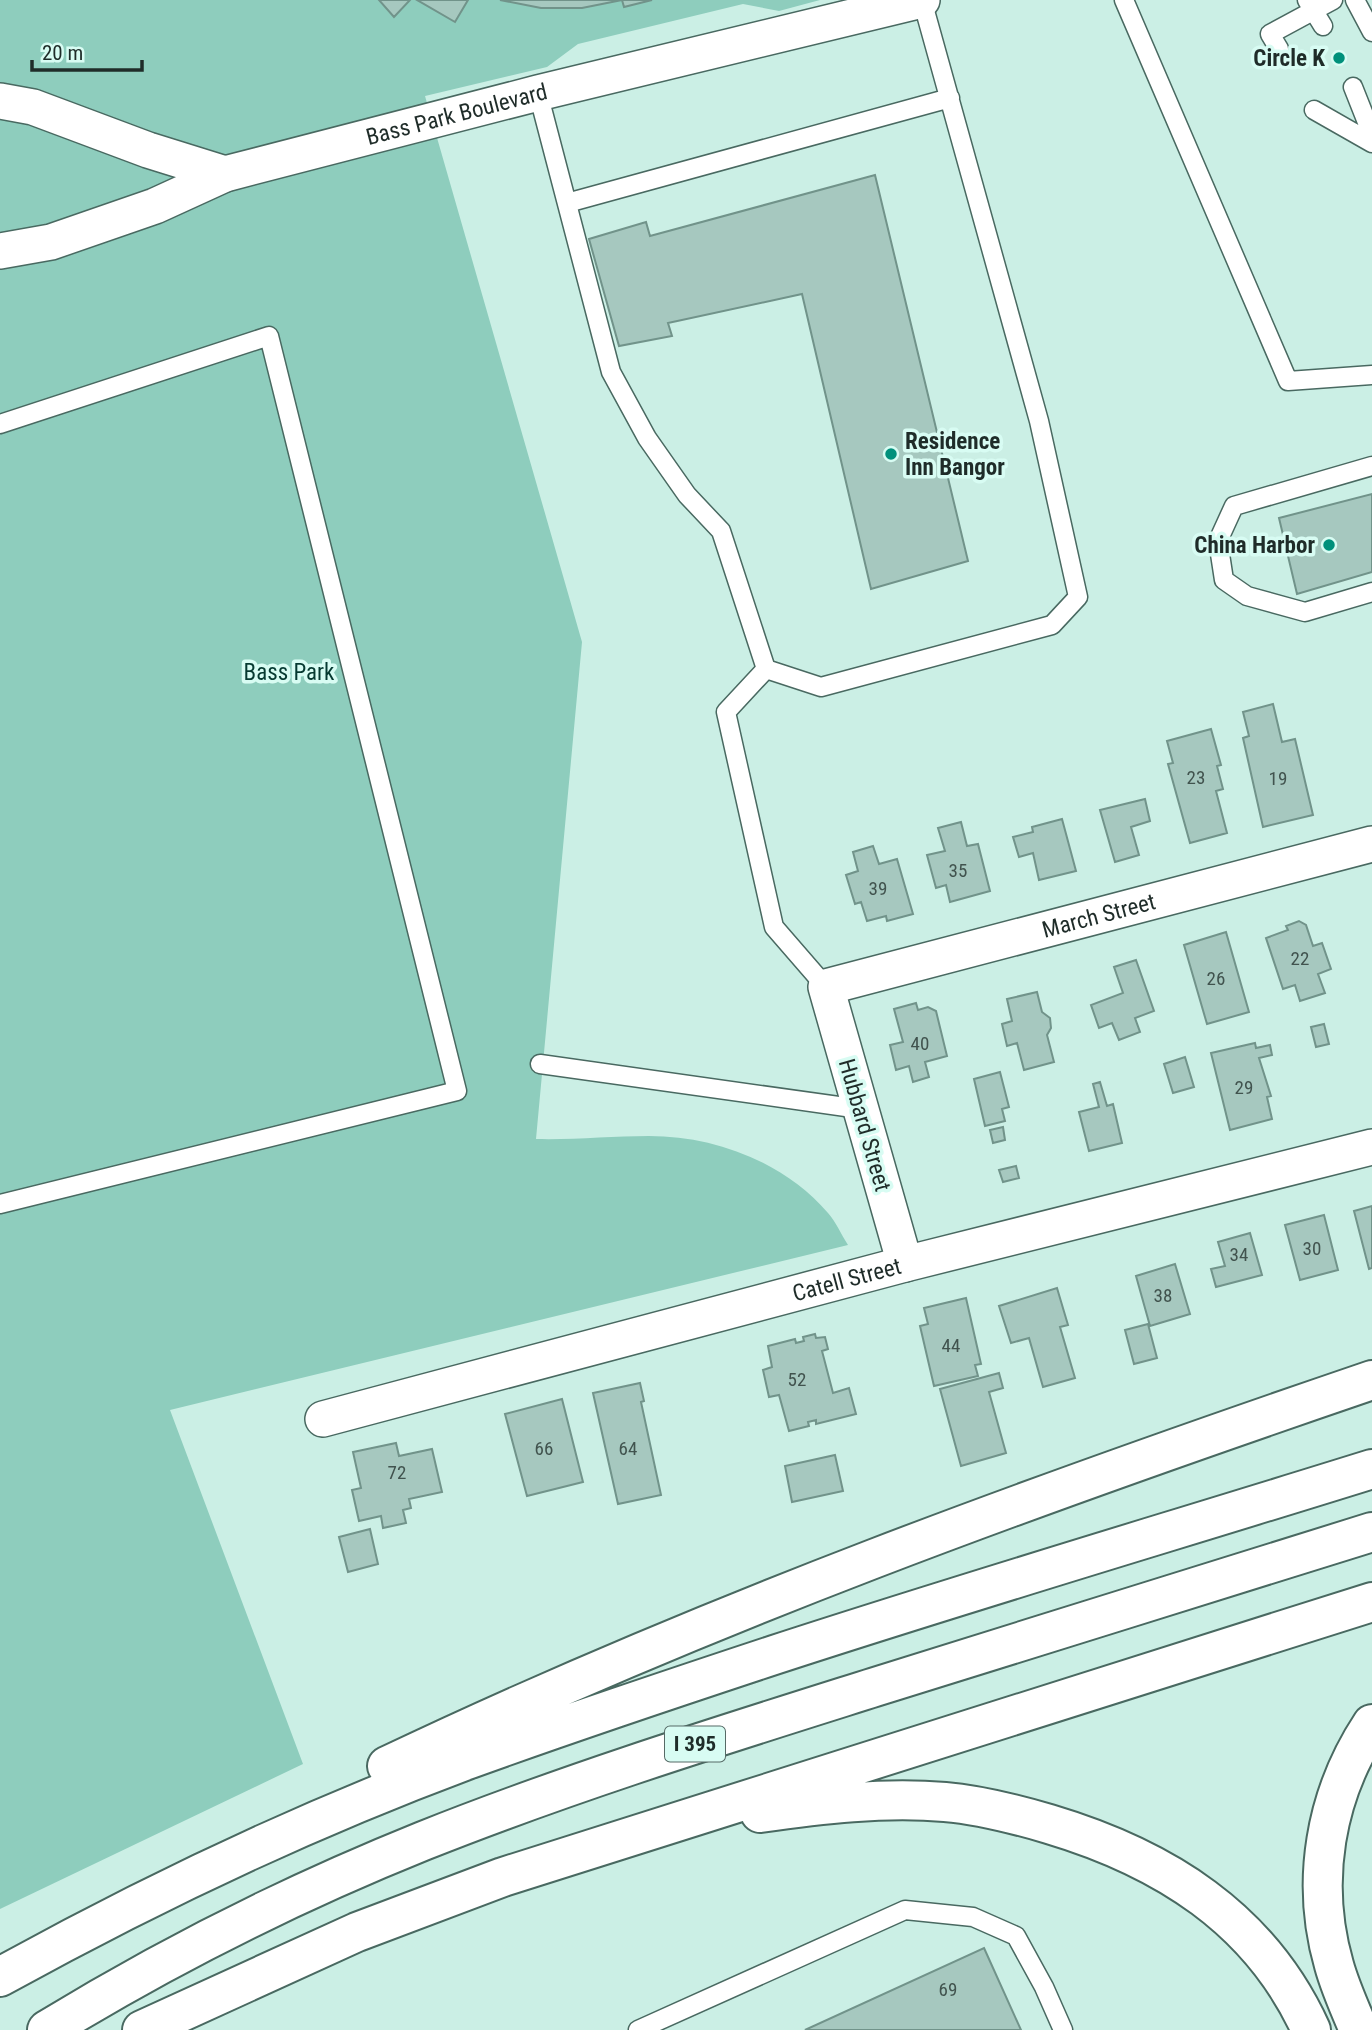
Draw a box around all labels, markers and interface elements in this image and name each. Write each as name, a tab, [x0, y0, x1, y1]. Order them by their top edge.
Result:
scale bar	[32, 28, 142, 72]
text: 20 m	[42, 41, 83, 65]
place label: Circle K	[1253, 45, 1325, 72]
marker: Circle K	[1331, 50, 1347, 66]
street label: Bass Park Boulevard	[363, 78, 550, 151]
place label: Residence Inn Bangor	[905, 428, 1005, 481]
marker: Residence Inn Bangor	[883, 446, 899, 462]
place label: China Harbor	[1194, 532, 1315, 559]
marker: China Harbor	[1321, 537, 1337, 553]
park label: Bass Park	[244, 659, 335, 686]
house number: 23	[1187, 766, 1205, 789]
house number: 19	[1269, 767, 1287, 790]
house number: 35	[949, 859, 967, 882]
house number: 39	[869, 877, 887, 900]
street label: March Street	[1039, 888, 1158, 944]
house number: 22	[1291, 947, 1309, 970]
house number: 26	[1207, 967, 1225, 990]
house number: 40	[911, 1032, 929, 1055]
street label: Hubbard Street	[833, 1056, 896, 1194]
house number: 29	[1235, 1076, 1253, 1099]
house number: 30	[1303, 1237, 1321, 1260]
house number: 34	[1230, 1243, 1248, 1266]
street label: Catell Street	[790, 1253, 904, 1307]
house number: 38	[1154, 1284, 1172, 1307]
house number: 44	[942, 1334, 960, 1357]
house number: 52	[788, 1368, 806, 1391]
house number: 66	[535, 1437, 553, 1460]
house number: 64	[619, 1437, 637, 1460]
house number: 72	[388, 1461, 406, 1484]
road number: I 395	[665, 1726, 725, 1762]
house number: 69	[939, 1978, 957, 2001]

